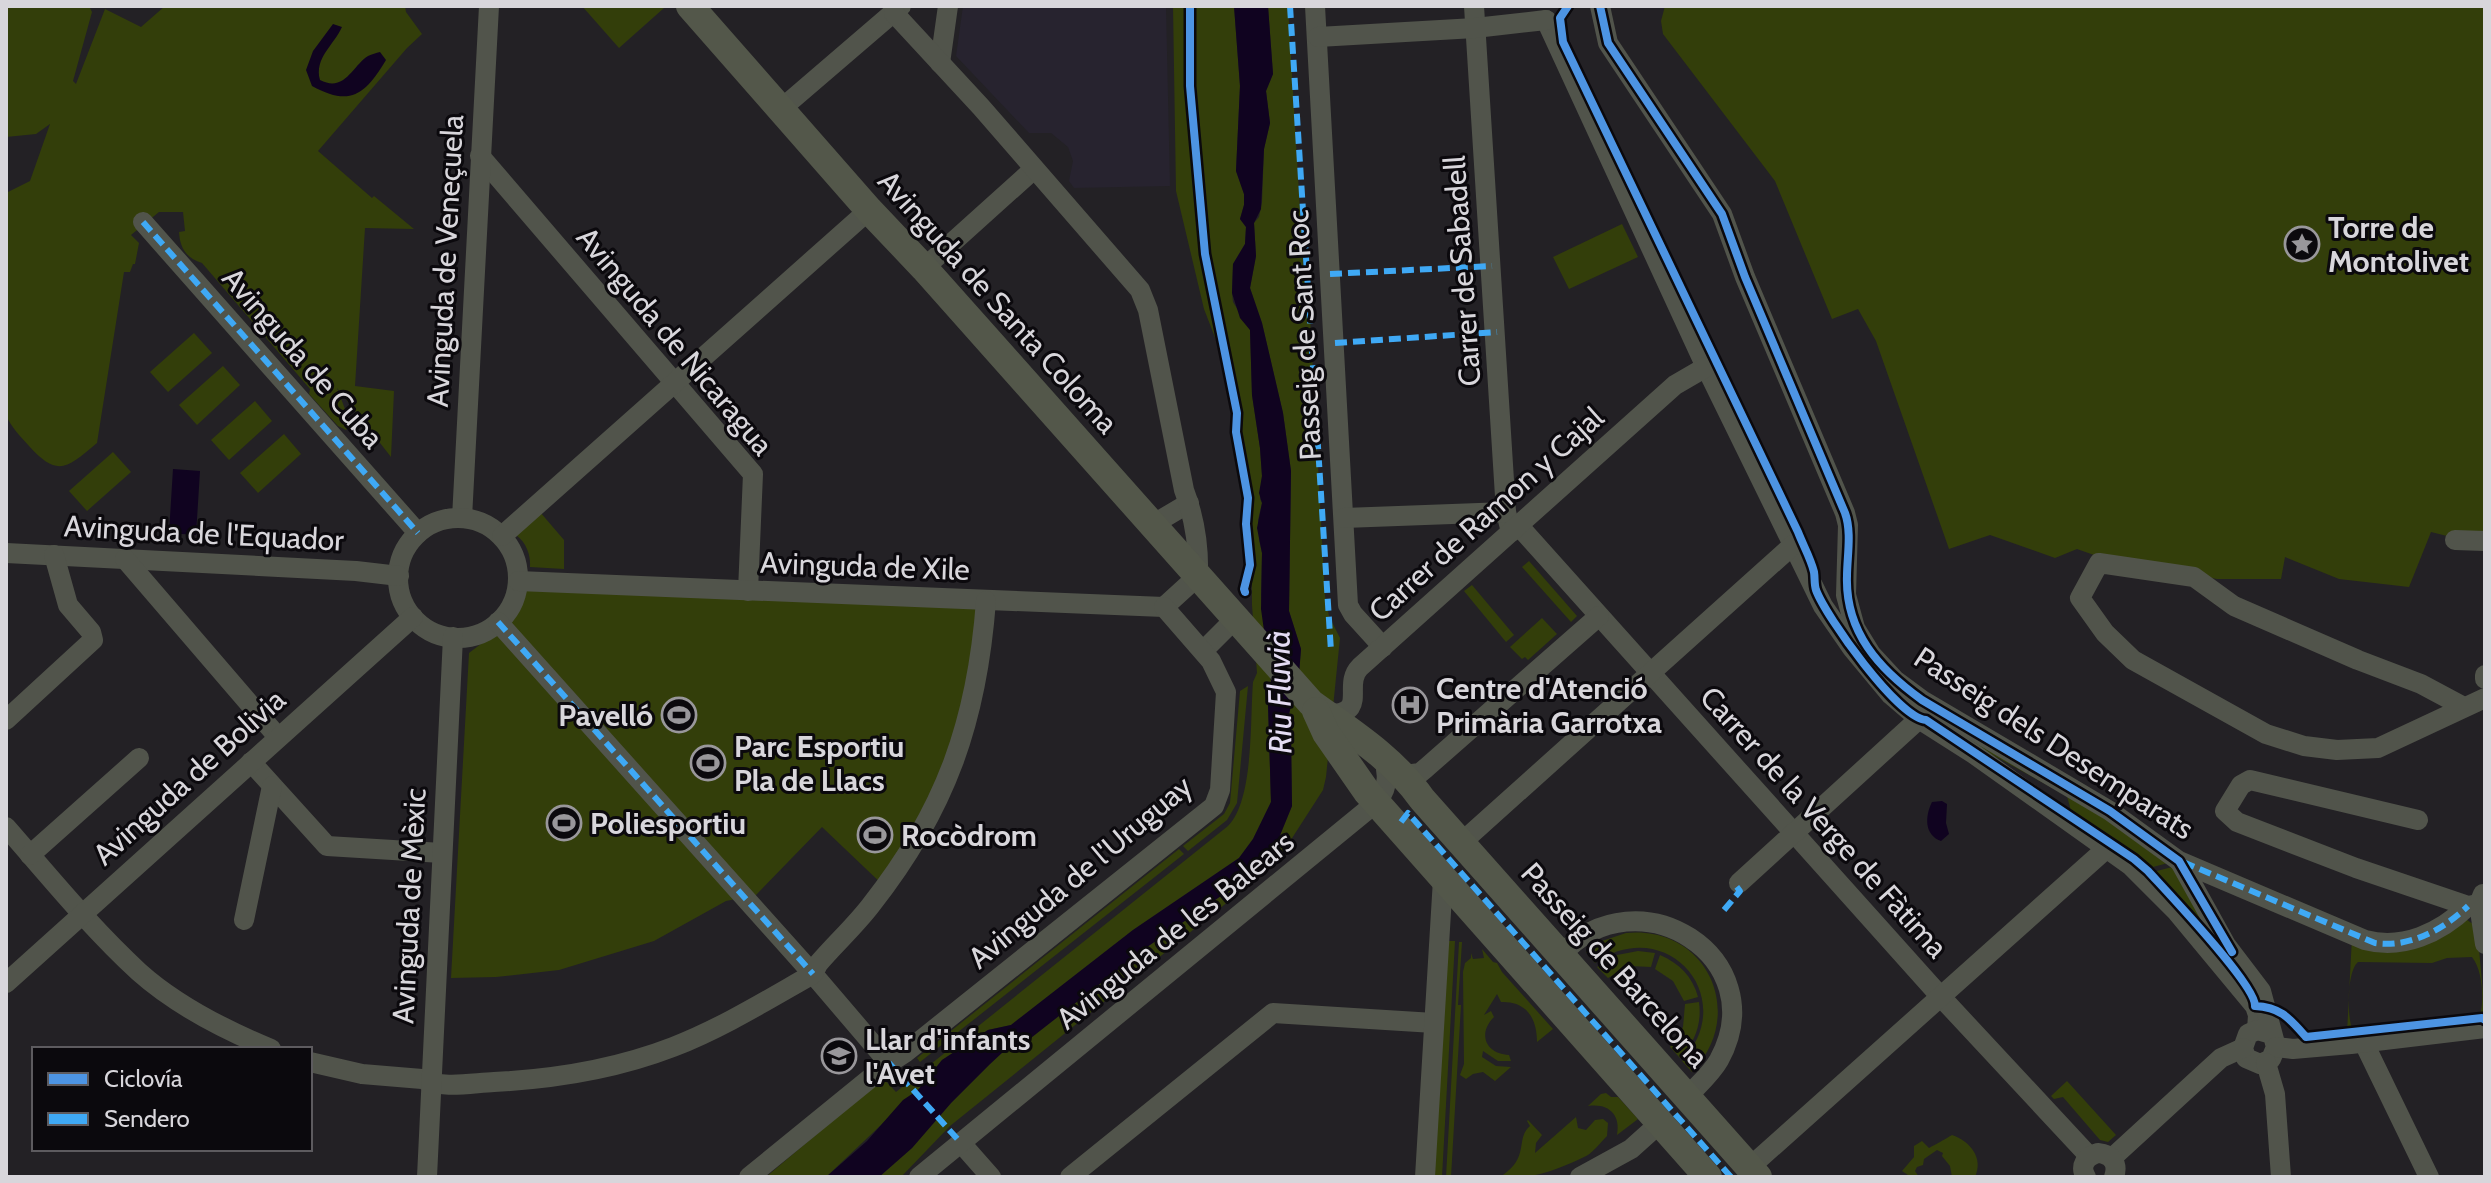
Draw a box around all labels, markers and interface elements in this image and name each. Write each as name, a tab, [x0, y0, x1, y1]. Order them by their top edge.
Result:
street label: Avinguda de Veneçuela	[419, 113, 471, 408]
street label: Carrer de Sabadell	[1435, 155, 1489, 387]
street label: Avinguda de Santa Coloma	[870, 163, 1126, 442]
street label: Passeig de Sant Roc	[1279, 209, 1329, 461]
place label: Torre de Montolivet	[2328, 209, 2469, 280]
street label: Avinguda de Nicaragua	[569, 219, 782, 463]
place icon: Torre de Montolivet	[2283, 225, 2321, 263]
street label: Avinguda de Cuba	[214, 260, 392, 456]
street label: Carrer de Ramon y Cajal	[1361, 399, 1611, 629]
street label: Avinguda de l'Equador	[63, 507, 345, 559]
street label: Avinguda de Xile	[760, 544, 970, 588]
water label: Riu Fluvià	[1258, 630, 1300, 754]
street label: Passeig dels Desemparats	[1907, 639, 2201, 847]
place label: Centre d'Atenció Primària Garrotxa	[1436, 670, 1662, 741]
street label: Carrer de la Verge de Fàtima	[1692, 679, 1956, 966]
street label: Avinguda de Bolivia	[85, 681, 293, 873]
hospital icon: Centre d'Atenció Primària Garrotxa	[1391, 686, 1429, 724]
sports icon: Pavelló	[660, 696, 698, 734]
place label: Pavelló	[558, 697, 653, 734]
place label: Parc Esportiu Pla de Llacs	[734, 728, 904, 799]
sports icon: Parc Esportiu Pla de Llacs	[689, 744, 727, 782]
street label: Avinguda de l'Uruguay	[961, 768, 1199, 976]
street label: Avinguda de Mèxic	[384, 787, 434, 1025]
sports icon: Poliesportiu	[545, 804, 583, 842]
place label: Poliesportiu	[590, 805, 746, 842]
sports icon: Rocòdrom	[856, 816, 894, 854]
place label: Rocòdrom	[901, 817, 1037, 854]
street label: Avinguda de les Balears	[1049, 823, 1301, 1037]
street label: Passeig de Barcelona	[1513, 855, 1717, 1076]
place label: Llar d'infants l'Avet	[865, 1021, 1031, 1092]
school or university icon: Llar d'infants l'Avet	[820, 1037, 858, 1075]
legend	[32, 1047, 312, 1151]
text: Ciclovía	[104, 1064, 183, 1093]
text: Sendero	[104, 1104, 190, 1133]

